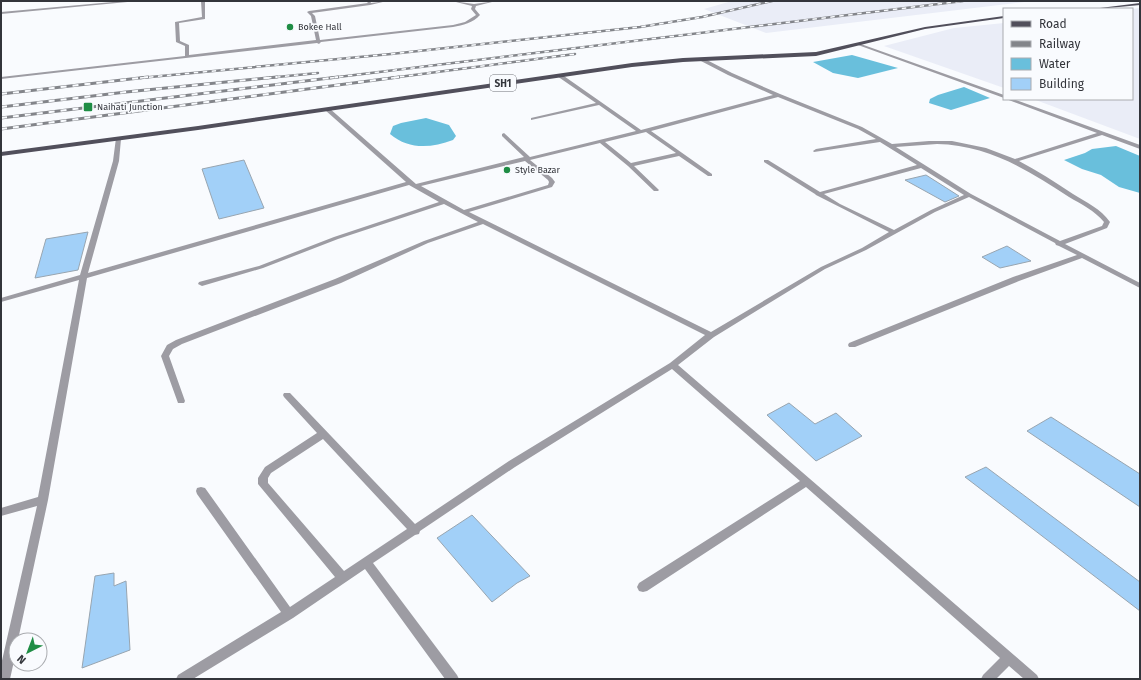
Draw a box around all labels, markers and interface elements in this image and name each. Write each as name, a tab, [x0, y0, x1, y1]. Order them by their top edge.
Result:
legend	[1003, 8, 1133, 100]
text: Road	[1039, 17, 1067, 31]
marker: Bokee Hall	[285, 22, 295, 32]
place label: Bokee Hall	[298, 22, 342, 32]
text: Railway	[1039, 37, 1080, 51]
text: Water	[1039, 57, 1071, 71]
road number: SH1	[490, 75, 516, 91]
text: Building	[1039, 77, 1085, 91]
marker: Naihati Junction	[82, 101, 94, 113]
place label: Naihati Junction	[97, 102, 163, 112]
marker: Style Bazar	[502, 165, 512, 175]
place label: Style Bazar	[515, 165, 560, 175]
north arrow	[8, 632, 48, 672]
text: N	[15, 652, 29, 666]

